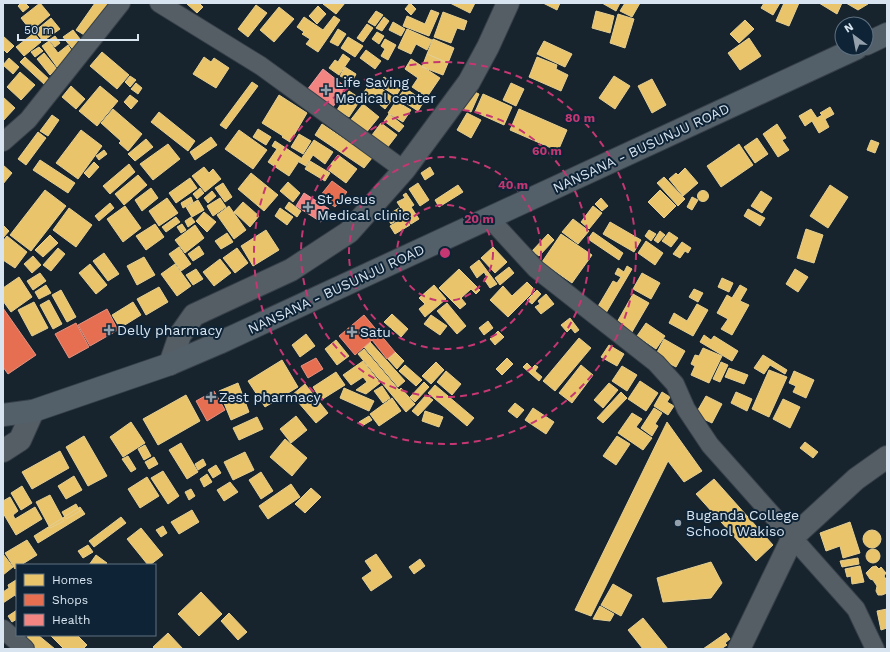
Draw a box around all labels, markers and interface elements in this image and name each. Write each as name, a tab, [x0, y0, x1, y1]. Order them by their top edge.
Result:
scale bar	[18, 16, 138, 42]
north arrow	[834, 16, 874, 56]
text: N	[842, 20, 856, 36]
text: 50 m	[24, 23, 54, 37]
place label: Life Saving Medical center	[335, 74, 436, 106]
marker: Life Saving Medical center	[320, 84, 332, 96]
street label: NANSANA - BUSUNJU ROAD	[550, 100, 732, 196]
text: 80 m	[565, 111, 595, 125]
text: 60 m	[532, 144, 562, 158]
text: 40 m	[498, 178, 528, 192]
place label: St Jesus Medical clinic	[317, 191, 410, 223]
marker: St Jesus Medical clinic	[302, 201, 314, 213]
text: 20 m	[464, 212, 494, 226]
street label: NANSANA - BUSUNJU ROAD	[245, 241, 427, 337]
centre of rings	[438, 246, 452, 260]
place label: Delly pharmacy	[117, 322, 223, 338]
place label: Satu	[360, 324, 391, 340]
marker: Delly pharmacy	[104, 325, 114, 335]
marker: Satu	[347, 327, 357, 337]
place label: Zest pharmacy	[219, 389, 321, 405]
marker: Zest pharmacy	[206, 392, 216, 402]
place label: Buganda College School Wakiso	[686, 507, 799, 539]
marker: Buganda College School Wakiso	[673, 518, 683, 528]
legend	[16, 564, 156, 636]
text: Homes	[52, 573, 93, 587]
text: Shops	[52, 593, 88, 607]
text: Health	[52, 613, 90, 627]

